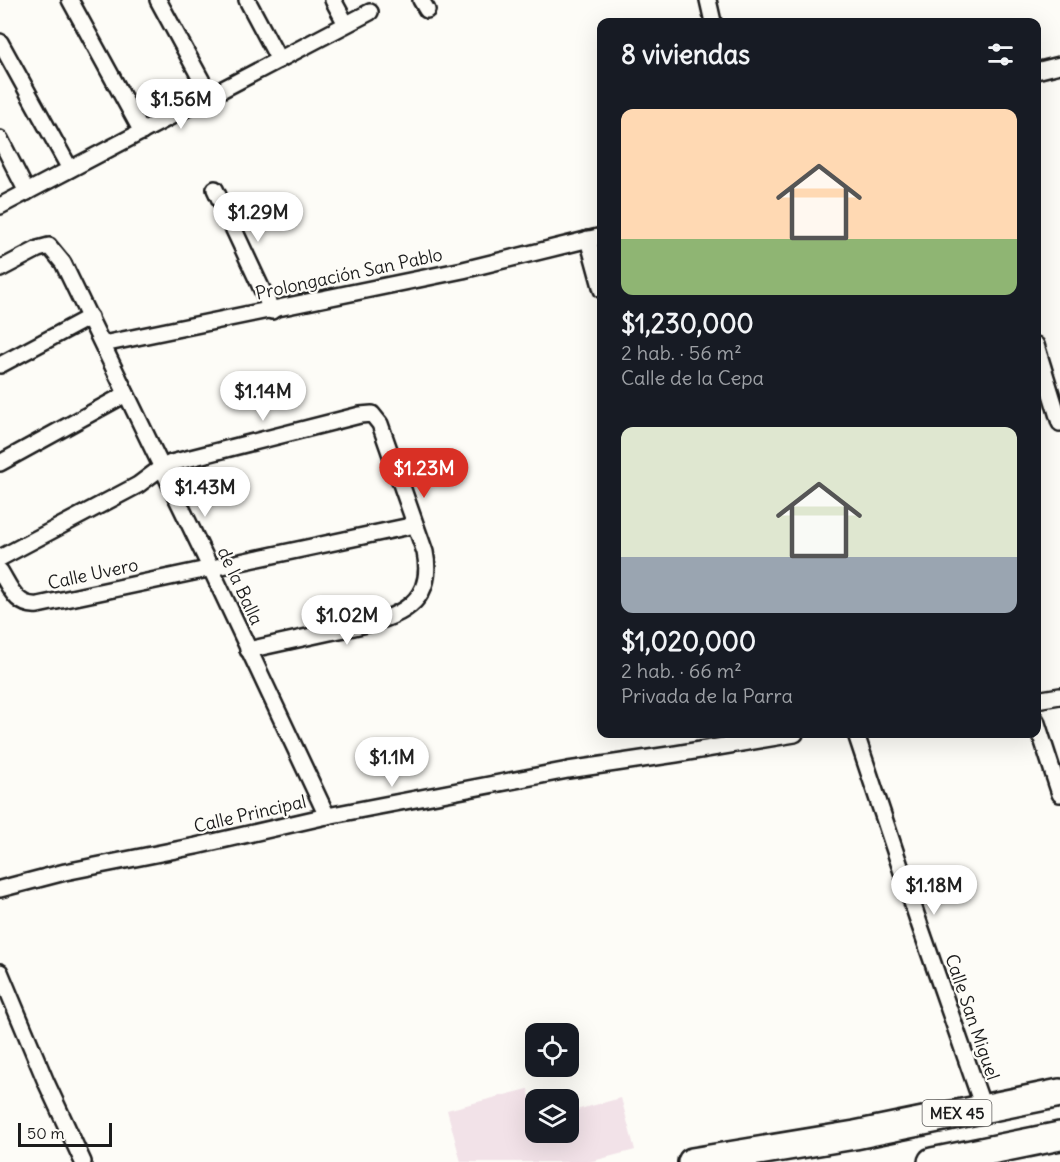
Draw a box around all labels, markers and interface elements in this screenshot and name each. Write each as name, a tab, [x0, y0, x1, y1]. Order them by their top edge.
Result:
text: 8 viviendas	[621, 38, 750, 71]
icon: filters	[984, 38, 1017, 71]
pin: $1.56M	[132, 79, 230, 130]
text: $1.56M	[150, 86, 212, 111]
icon: home	[765, 148, 873, 256]
pin: $1.29M	[209, 192, 307, 243]
text: $1.29M	[227, 199, 289, 224]
street label: Prolongación San Pablo	[253, 242, 445, 305]
text: $1,230,000	[621, 307, 754, 340]
text: 2 hab. · 56 m²	[621, 340, 742, 365]
text: Calle de la Cepa	[621, 365, 764, 390]
pin: $1.14M	[214, 371, 312, 422]
text: $1.14M	[234, 378, 292, 403]
pin: $1.23M	[375, 448, 473, 499]
text: $1.23M	[393, 455, 455, 480]
icon: home	[765, 466, 873, 574]
pin: $1.43M	[156, 467, 254, 518]
text: $1.43M	[174, 474, 236, 499]
street label: de la Balla	[212, 543, 269, 628]
street label: Calle Uvero	[45, 553, 140, 594]
pin: $1.02M	[298, 595, 396, 646]
text: $1.02M	[315, 602, 379, 627]
text: $1,020,000	[621, 625, 756, 658]
text: 2 hab. · 66 m²	[621, 658, 742, 683]
text: Privada de la Parra	[621, 683, 793, 708]
pin: $1.1M	[350, 737, 434, 788]
text: $1.1M	[369, 744, 415, 769]
street label: Calle Principal	[192, 789, 308, 838]
pin: $1.18M	[885, 865, 983, 916]
text: $1.18M	[905, 872, 963, 897]
street label: Calle San Miguel	[940, 951, 1005, 1083]
map controls	[525, 1023, 579, 1143]
button: locate	[525, 1023, 579, 1077]
button: layers	[525, 1089, 579, 1143]
road number: MEX 45	[922, 1100, 992, 1126]
scale bar	[18, 1120, 112, 1148]
text: 50 m	[27, 1123, 65, 1143]

